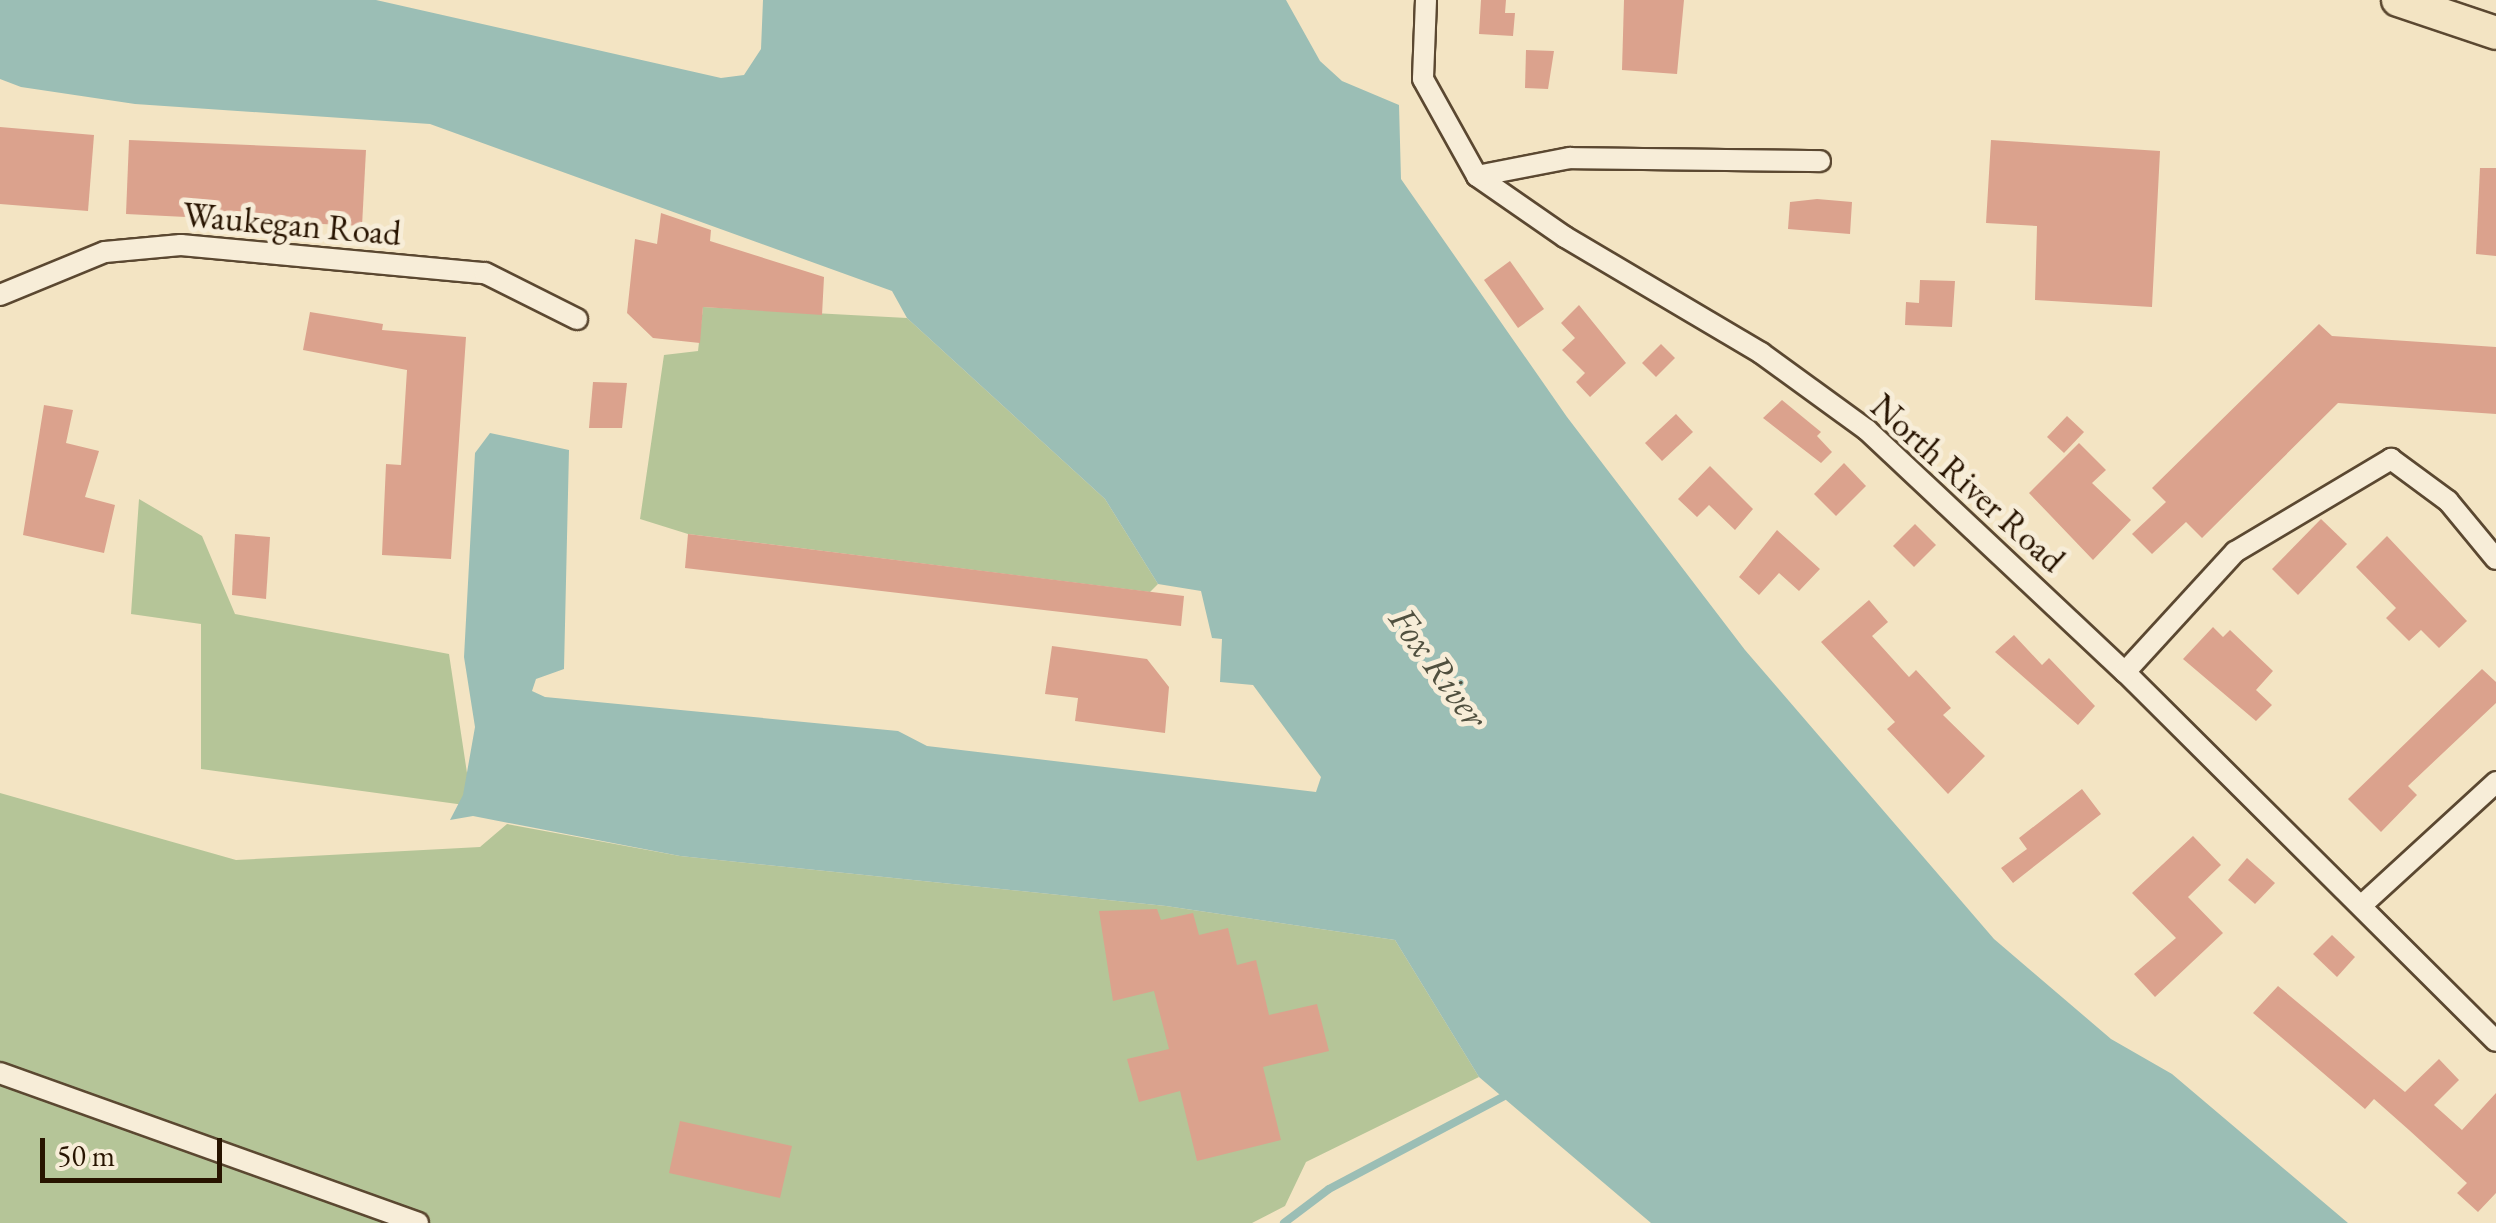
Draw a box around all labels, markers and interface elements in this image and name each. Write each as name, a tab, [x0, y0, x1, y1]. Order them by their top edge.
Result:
street label: Waukegan Road	[181, 194, 403, 254]
street label: North River Road	[1862, 385, 2074, 581]
water label: Fox River	[1380, 598, 1498, 736]
scale bar	[45, 1118, 228, 1180]
text: 50 m	[57, 1136, 115, 1175]

